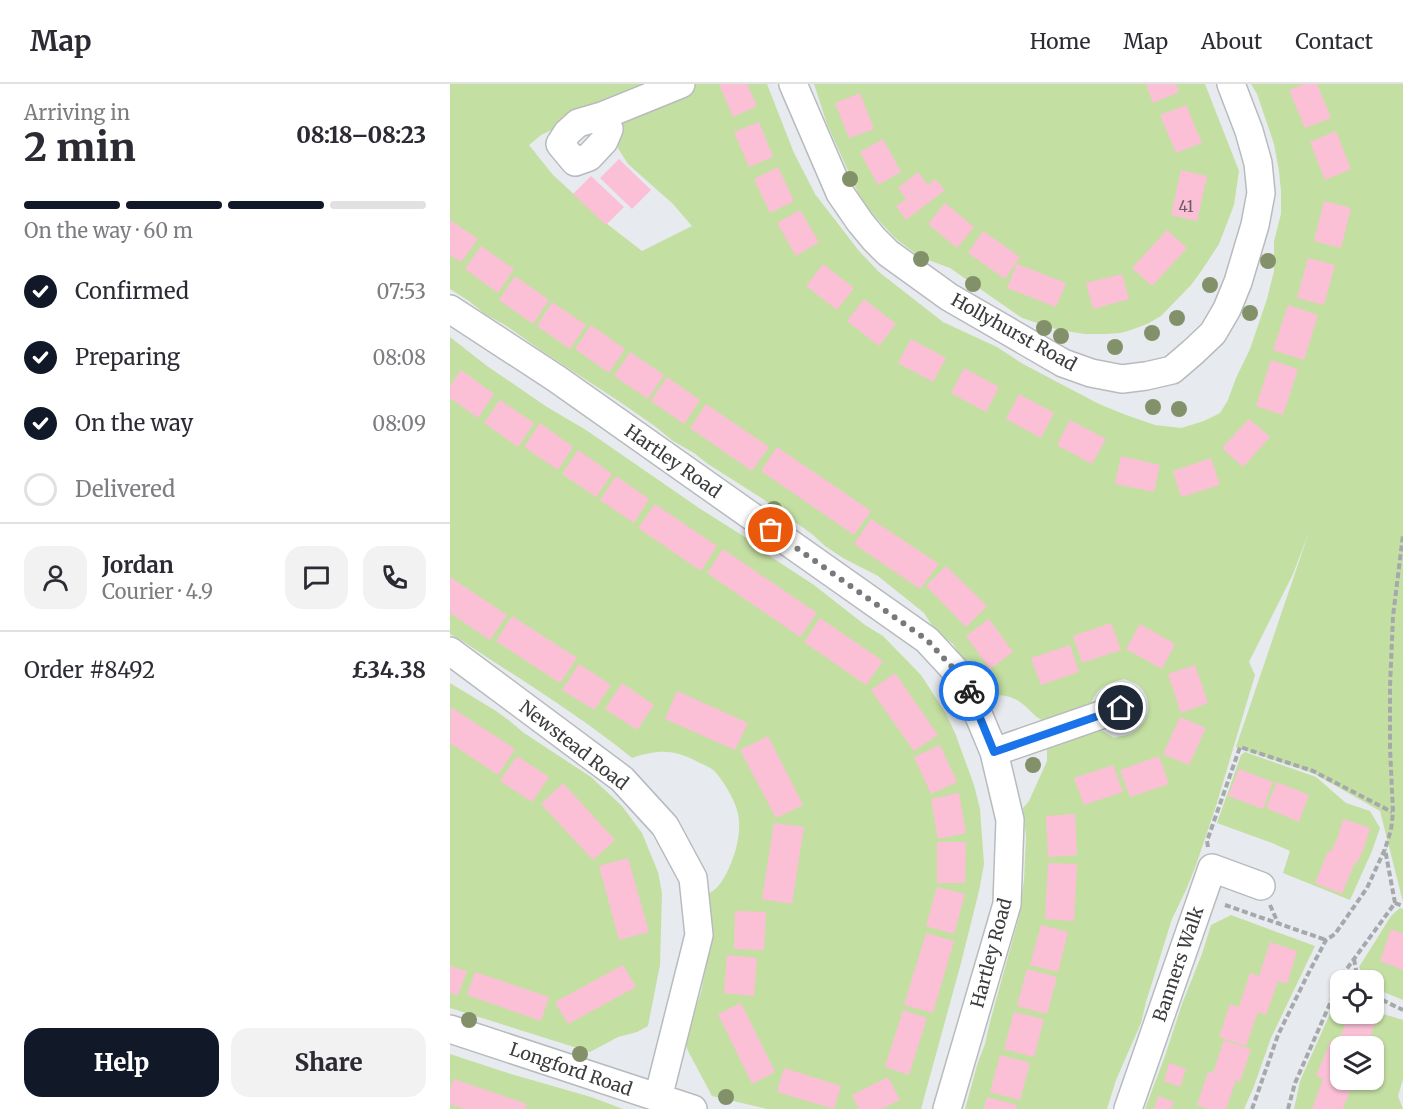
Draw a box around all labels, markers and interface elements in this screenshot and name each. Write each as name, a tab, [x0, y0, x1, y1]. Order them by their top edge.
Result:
text: Map	[30, 23, 92, 59]
text: Home	[1030, 28, 1090, 55]
text: Map	[1123, 28, 1168, 55]
text: About	[1201, 28, 1262, 55]
text: Contact	[1295, 28, 1373, 55]
text: Arriving in	[24, 100, 130, 125]
text: 08:18–08:23	[296, 121, 426, 149]
text: 2 min	[24, 123, 136, 172]
house number: 41	[1179, 197, 1194, 216]
text: On the way · 60 m	[24, 218, 193, 243]
icon: check	[24, 275, 57, 308]
text: Confirmed	[75, 277, 189, 305]
text: 07:53	[377, 279, 426, 304]
street label: Hollyhurst Road	[947, 288, 1081, 376]
icon: check	[24, 341, 57, 374]
text: Preparing	[75, 343, 180, 371]
text: 08:08	[373, 345, 426, 370]
icon: check	[24, 407, 57, 440]
text: On the way	[75, 409, 193, 437]
text: 08:09	[372, 411, 426, 436]
street label: Hartley Road	[620, 419, 726, 503]
text: Delivered	[75, 475, 175, 503]
pin	[745, 504, 796, 555]
icon: bag	[754, 513, 787, 546]
button: person	[24, 546, 87, 609]
button: chat	[285, 546, 348, 609]
button: phone	[363, 546, 426, 609]
text: Jordan	[102, 551, 174, 579]
text: Courier · 4.9	[102, 579, 213, 604]
text: Order #8492	[24, 656, 155, 684]
text: £34.38	[351, 656, 426, 684]
courier	[939, 661, 999, 721]
icon: bike	[953, 675, 986, 708]
pin	[1095, 682, 1146, 733]
icon: home	[1104, 691, 1137, 724]
street label: Newstead Road	[515, 695, 633, 795]
street label: Hartley Road	[965, 896, 1017, 1010]
street label: Banners Walk	[1148, 903, 1209, 1025]
map controls	[1330, 970, 1384, 1090]
button: locate	[1330, 970, 1384, 1024]
button: Help	[24, 1028, 219, 1097]
button: Share	[231, 1028, 426, 1097]
button: layers	[1330, 1036, 1384, 1090]
street label: Longford Road	[507, 1037, 635, 1101]

